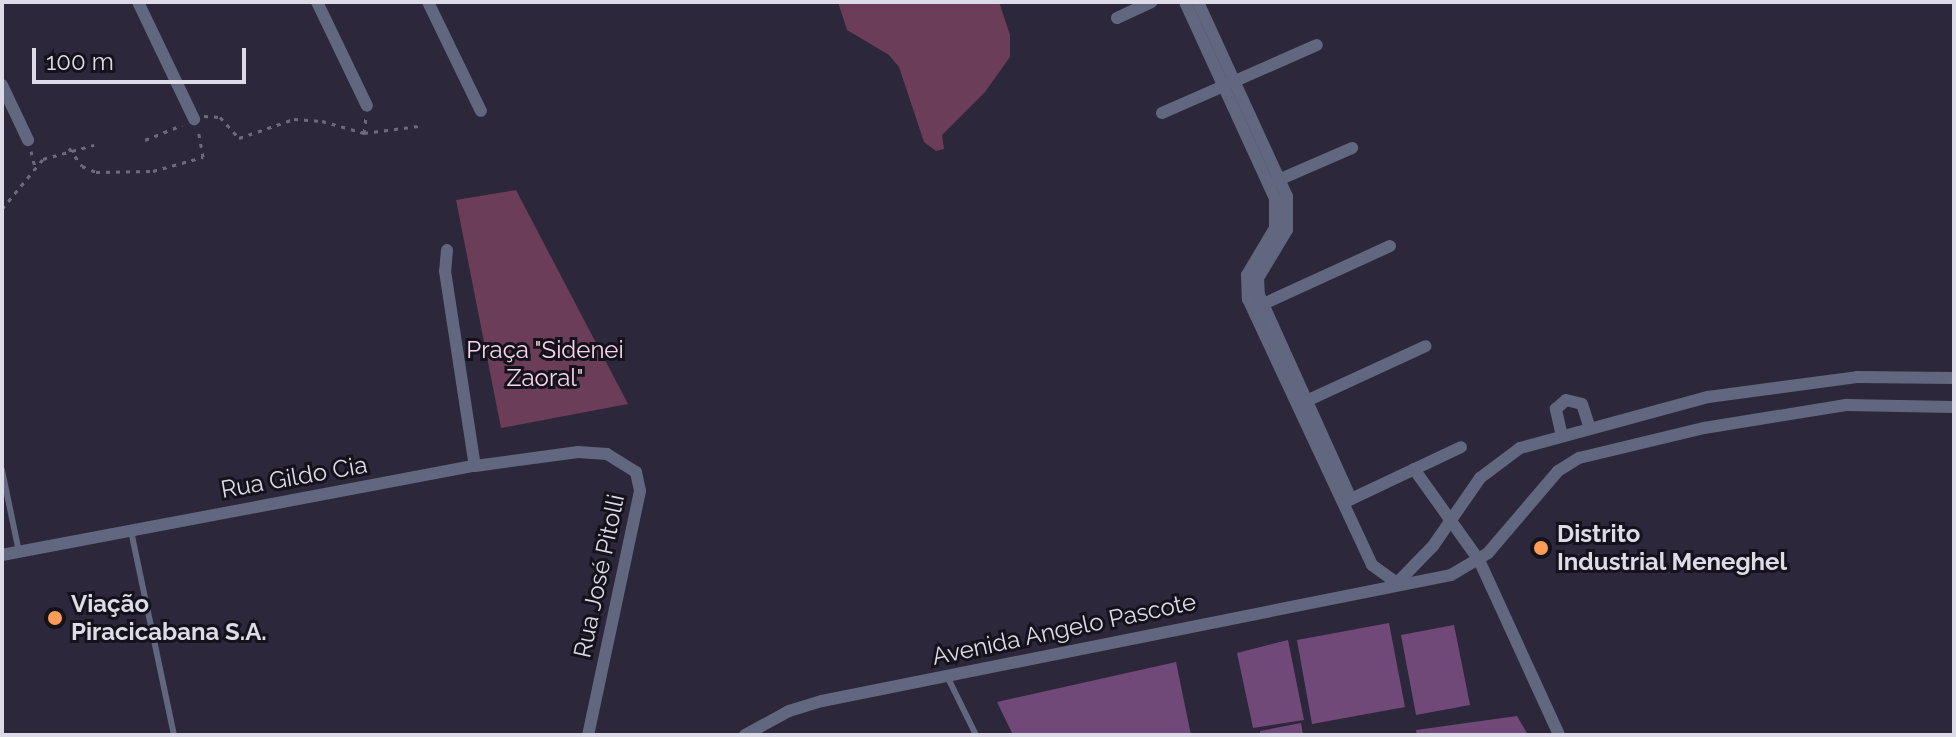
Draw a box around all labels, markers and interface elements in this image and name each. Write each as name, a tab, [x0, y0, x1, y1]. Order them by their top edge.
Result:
scale bar	[36, 32, 250, 82]
text: 100 m	[46, 47, 114, 76]
park label: Praça "Sidenei Zaoral"	[466, 336, 624, 392]
street label: Rua Gildo Cia	[219, 450, 369, 504]
street label: Rua José Pitolli	[568, 491, 630, 661]
place label: Distrito Industrial Meneghel	[1557, 520, 1788, 576]
marker: Distrito Industrial Meneghel	[1532, 539, 1550, 557]
street label: Avenida Angelo Pascote	[929, 587, 1199, 671]
place label: Viação Piracicabana S.A.	[71, 590, 267, 646]
marker: Viação Piracicabana S.A.	[46, 609, 64, 627]

